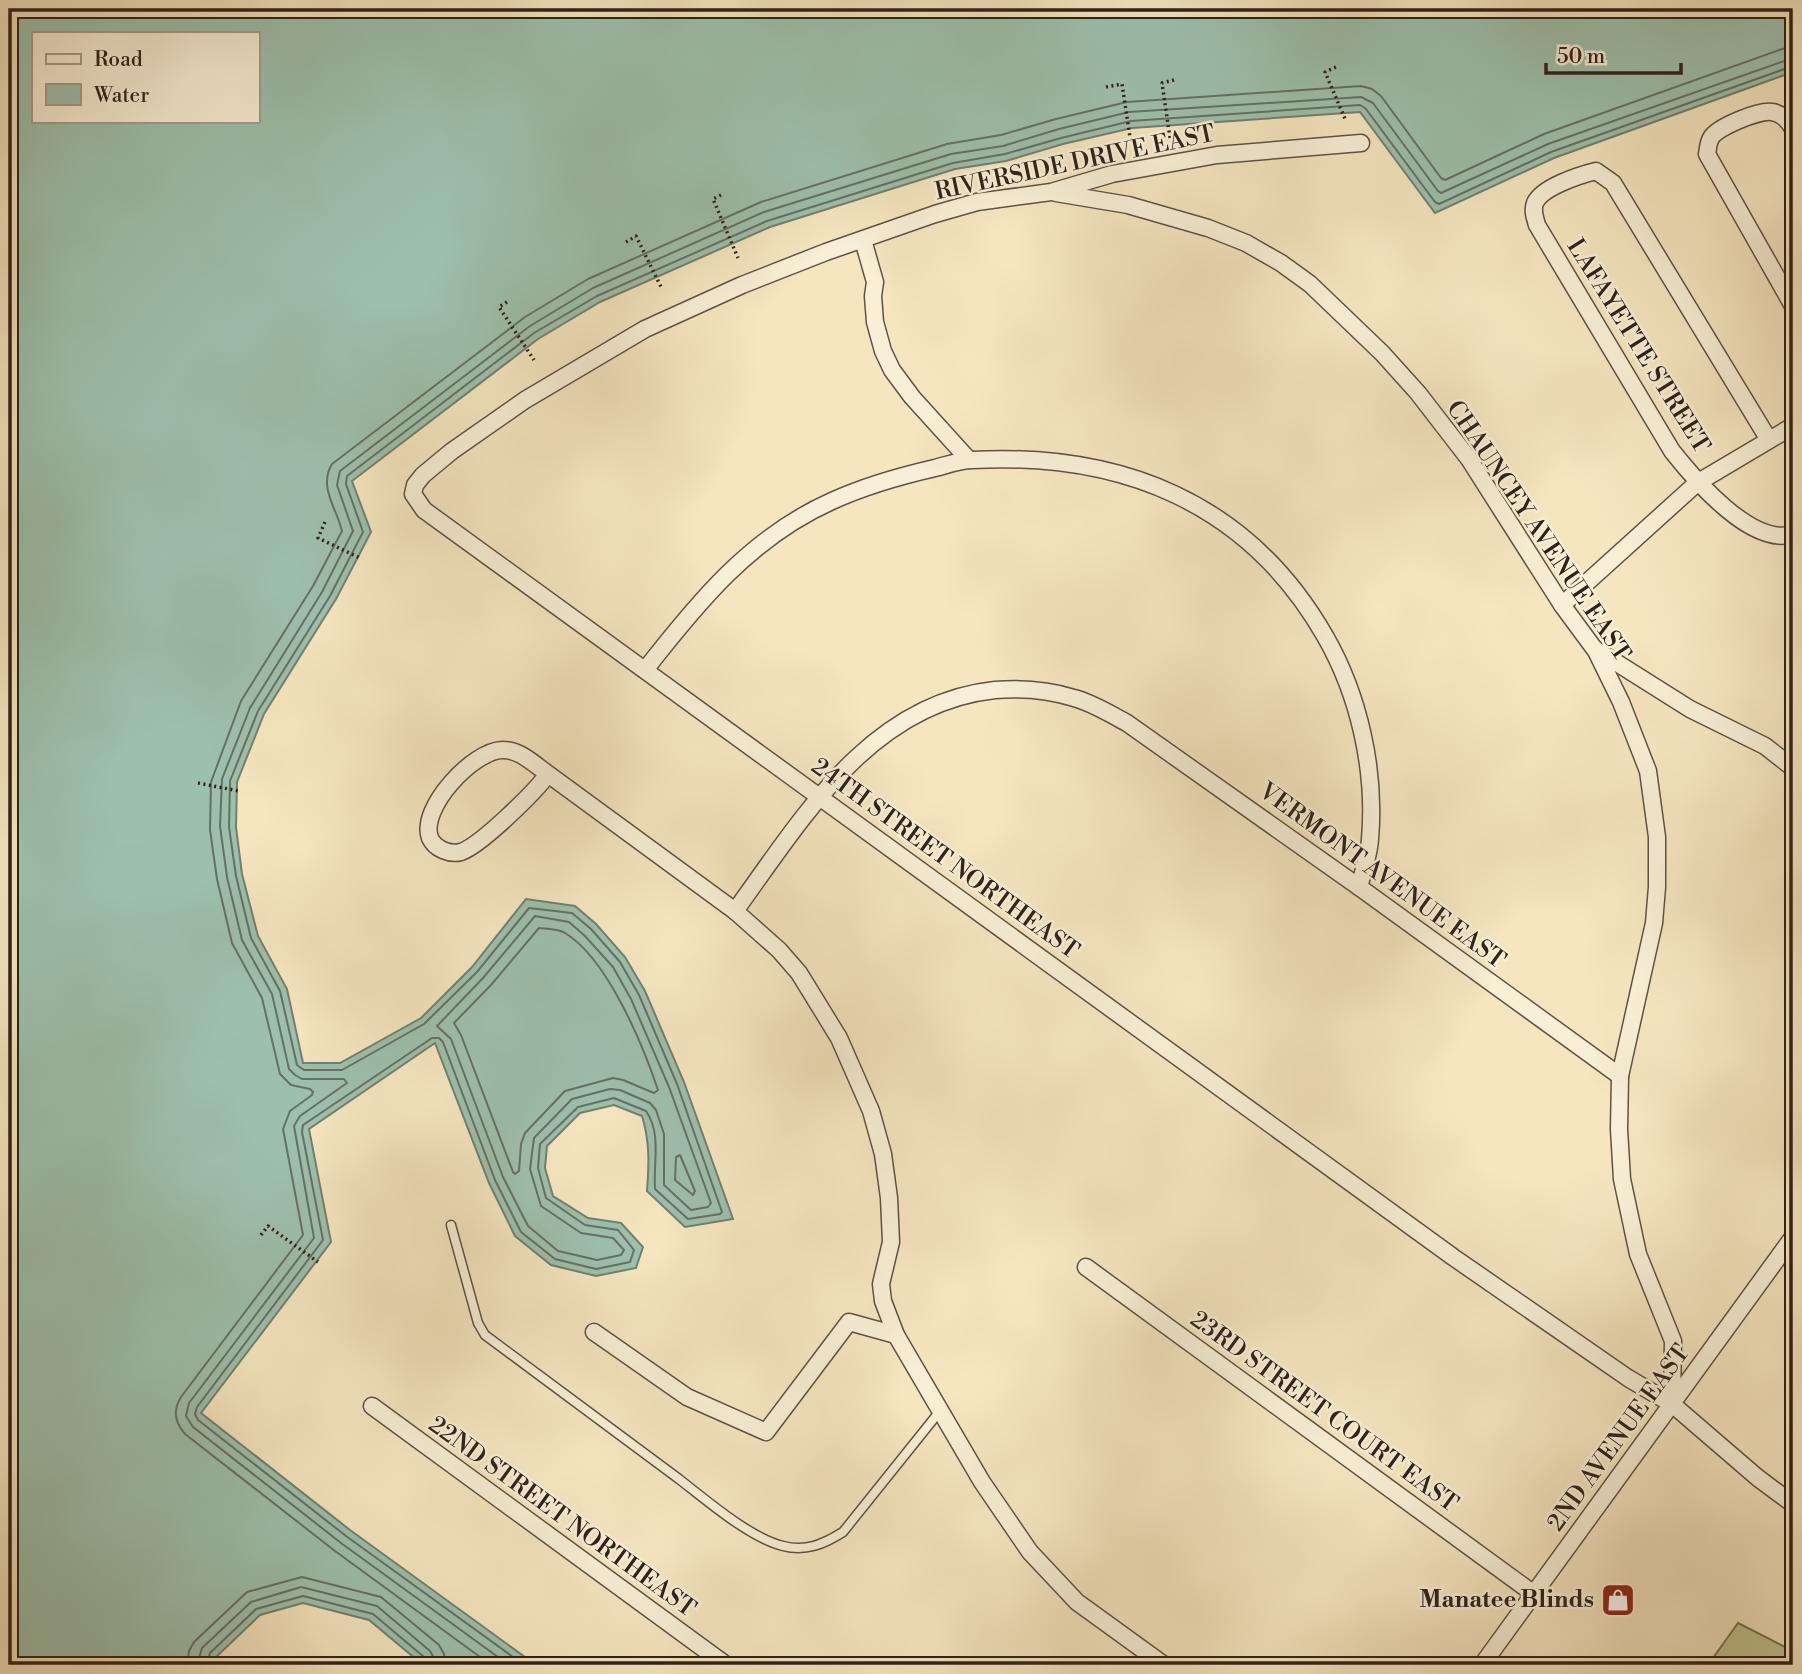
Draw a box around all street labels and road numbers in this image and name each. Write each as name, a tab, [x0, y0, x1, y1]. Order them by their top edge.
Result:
street label: RIVERSIDE DRIVE EAST	[932, 119, 1218, 207]
street label: LAFAYETTE STREET	[1560, 233, 1716, 459]
street label: CHAUNCEY AVENUE EAST	[1439, 395, 1637, 667]
street label: 24TH STREET NORTHEAST	[805, 752, 1085, 966]
street label: VERMONT AVENUE EAST	[1252, 776, 1511, 976]
street label: 23RD STREET COURT EAST	[1184, 1305, 1464, 1519]
street label: 2ND AVENUE EAST	[1541, 1339, 1697, 1537]
street label: 22ND STREET NORTHEAST	[423, 1410, 702, 1624]

